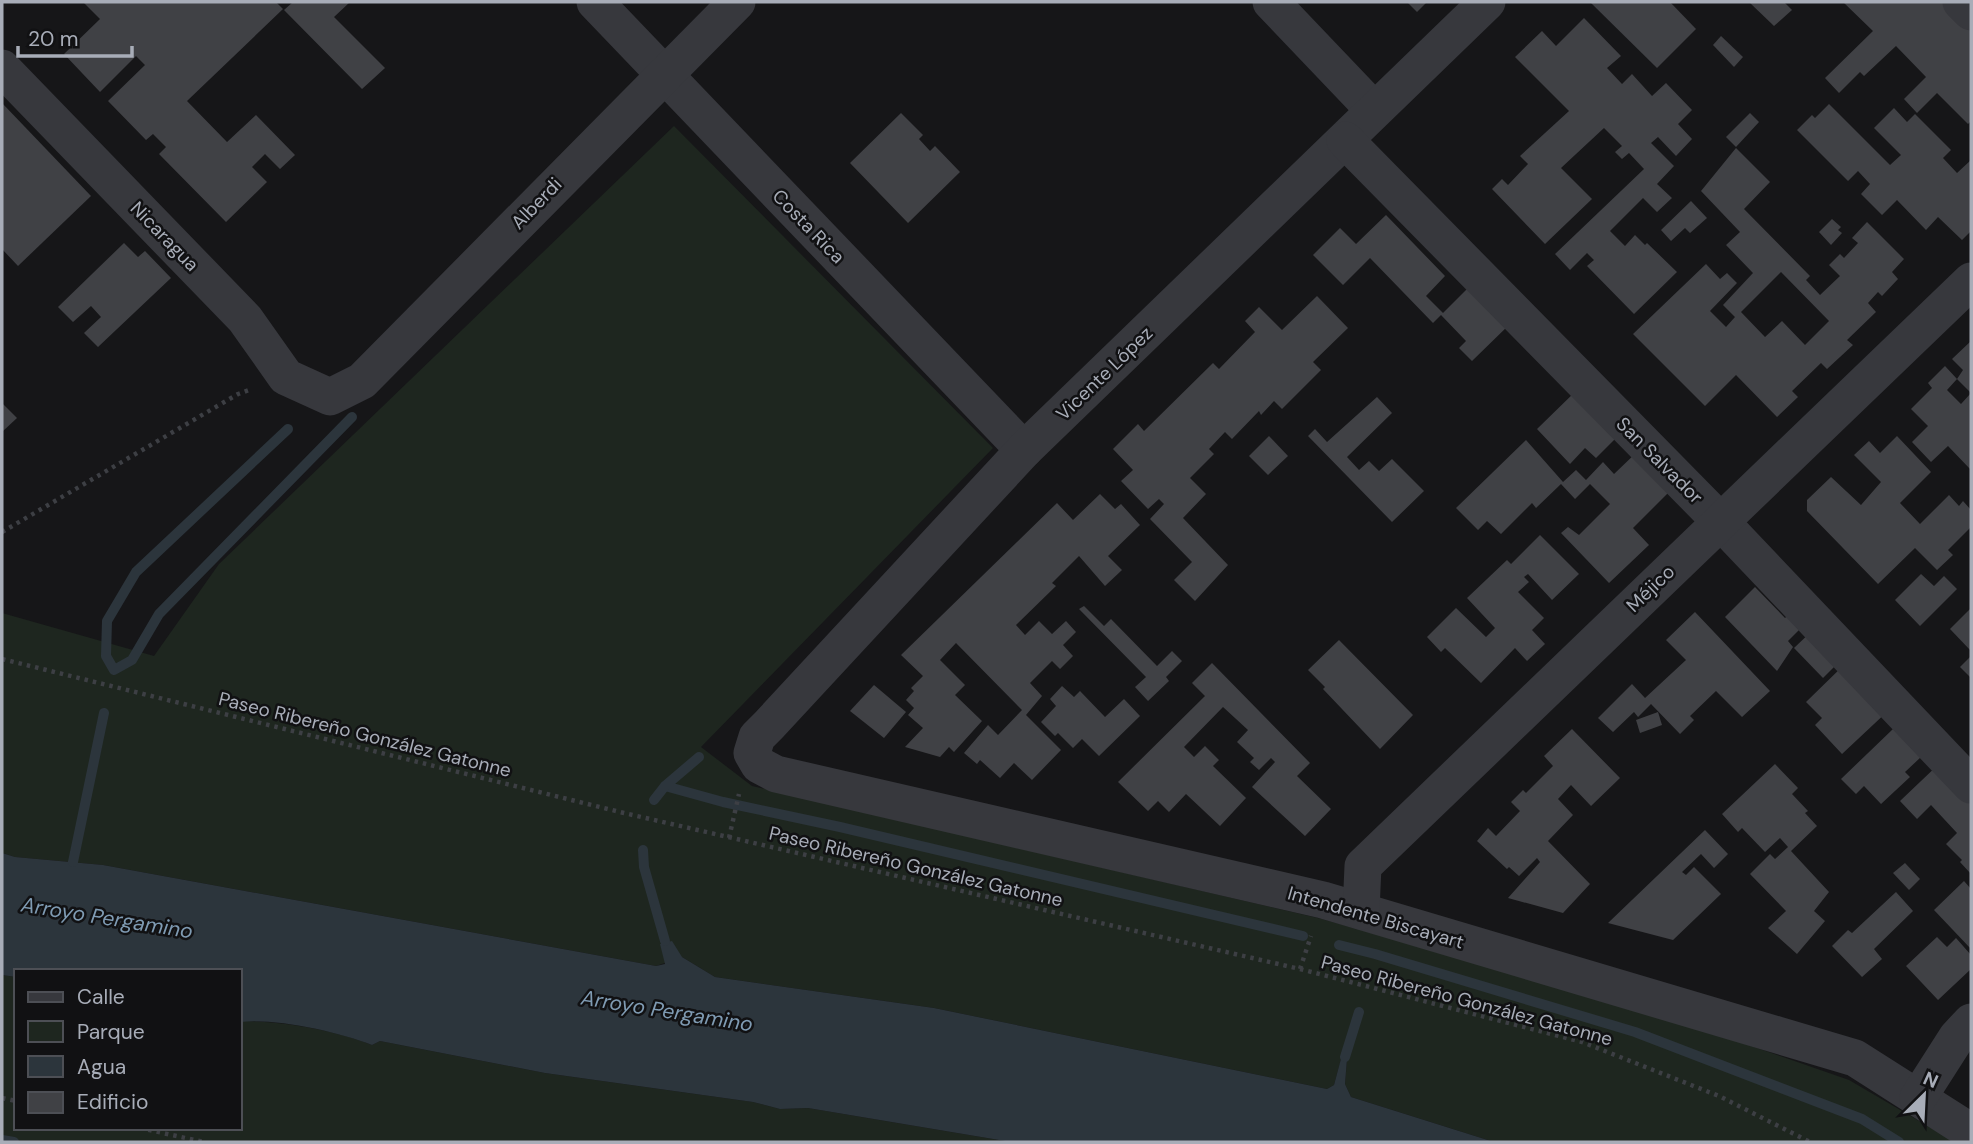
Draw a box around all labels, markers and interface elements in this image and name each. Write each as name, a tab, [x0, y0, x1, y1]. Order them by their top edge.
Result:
scale bar	[18, 14, 131, 58]
text: 20 m	[28, 25, 79, 53]
street label: Alberdi	[506, 172, 567, 235]
street label: Costa Rica	[767, 184, 850, 269]
street label: Nicaragua	[125, 196, 204, 277]
street label: Vicente López	[1051, 321, 1158, 426]
street label: San Salvador	[1611, 412, 1708, 509]
street label: Méjico	[1621, 559, 1680, 618]
street label: Paseo Ribereño González Gatonne	[216, 686, 514, 783]
street label: Paseo Ribereño González Gatonne	[767, 820, 1065, 912]
street label: Intendente Biscayart	[1285, 880, 1467, 955]
water label: Arroyo Pergamino	[18, 890, 195, 945]
street label: Paseo Ribereño González Gatonne	[1318, 949, 1615, 1051]
legend	[14, 969, 242, 1130]
text: Calle	[77, 983, 125, 1011]
water label: Arroyo Pergamino	[578, 983, 755, 1038]
text: Parque	[77, 1018, 145, 1046]
text: Agua	[77, 1053, 126, 1081]
north arrow	[1889, 1060, 1959, 1130]
text: N	[1919, 1066, 1942, 1094]
text: Edificio	[77, 1088, 148, 1116]

